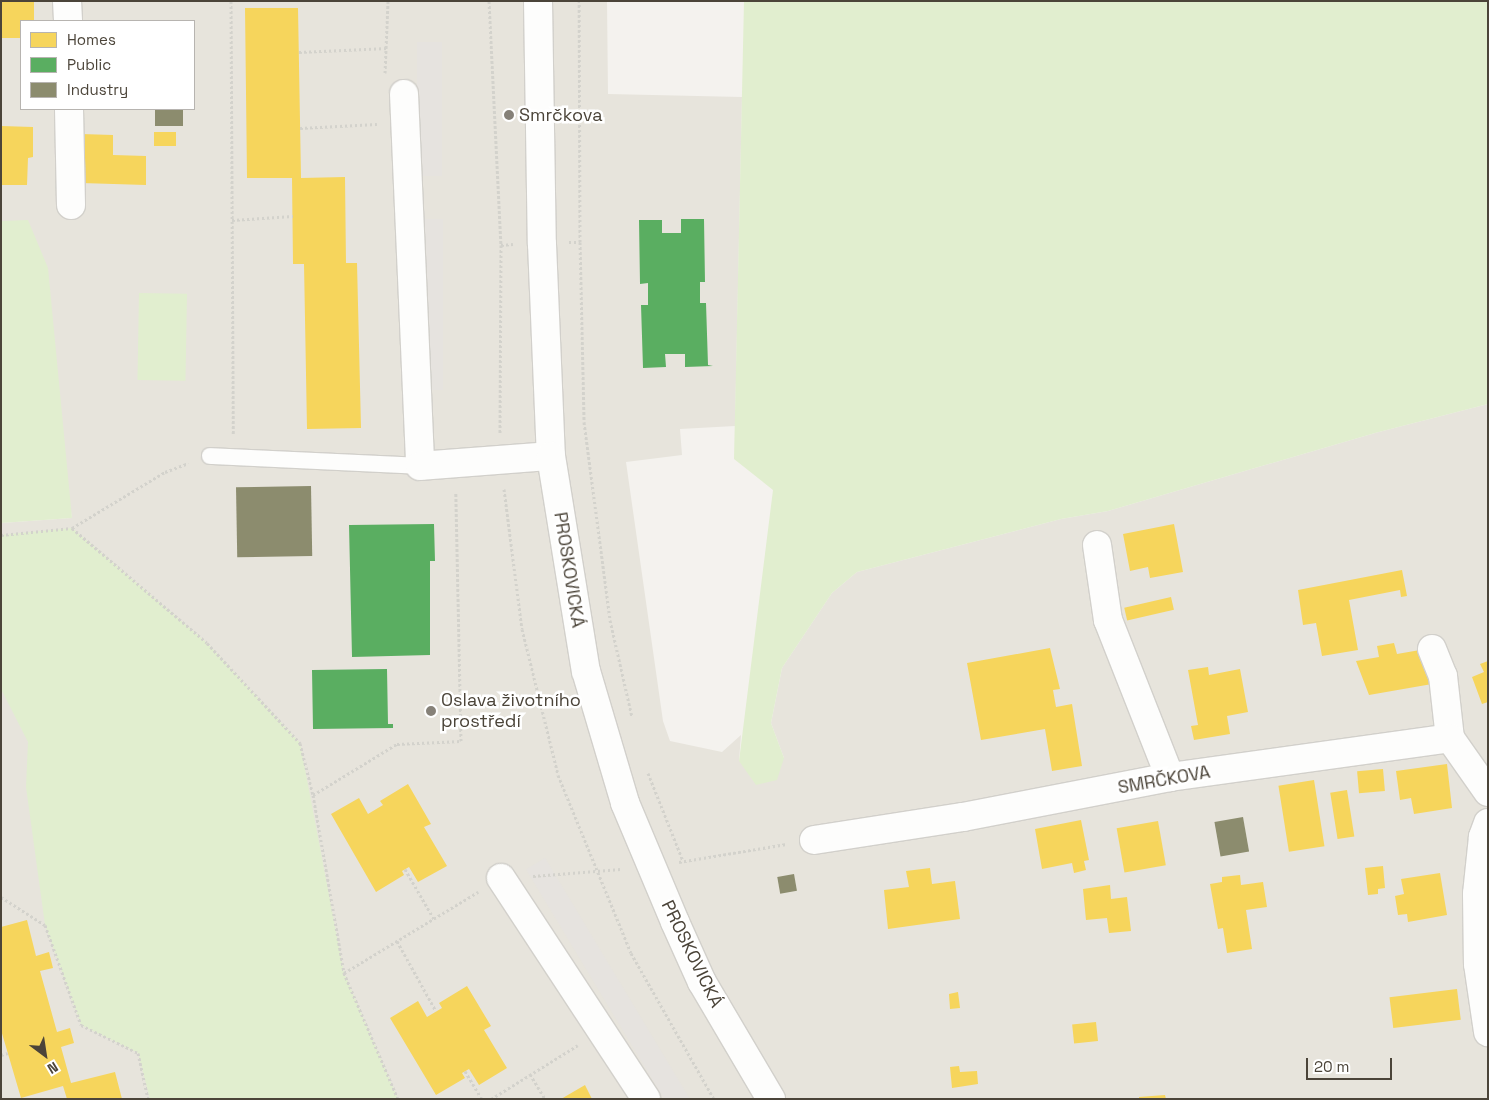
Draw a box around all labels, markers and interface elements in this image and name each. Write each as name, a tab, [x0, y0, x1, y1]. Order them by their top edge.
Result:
legend	[20, 20, 195, 110]
text: Homes	[67, 30, 116, 49]
text: Public	[67, 55, 111, 74]
text: Industry	[67, 80, 128, 99]
place label: Smrčkova	[519, 104, 602, 126]
marker: Smrčkova	[503, 109, 515, 121]
street label: PROSKOVICKÁ	[549, 511, 589, 629]
place label: Oslava životního prostředí	[441, 690, 581, 732]
marker: Oslava životního prostředí	[425, 705, 437, 717]
street label: SMRČKOVA	[1116, 761, 1212, 799]
street label: PROSKOVICKÁ	[657, 897, 727, 1011]
north arrow	[20, 1030, 70, 1080]
scale bar	[1309, 1048, 1395, 1080]
text: 20 m	[1314, 1057, 1349, 1076]
text: N	[44, 1058, 61, 1078]

